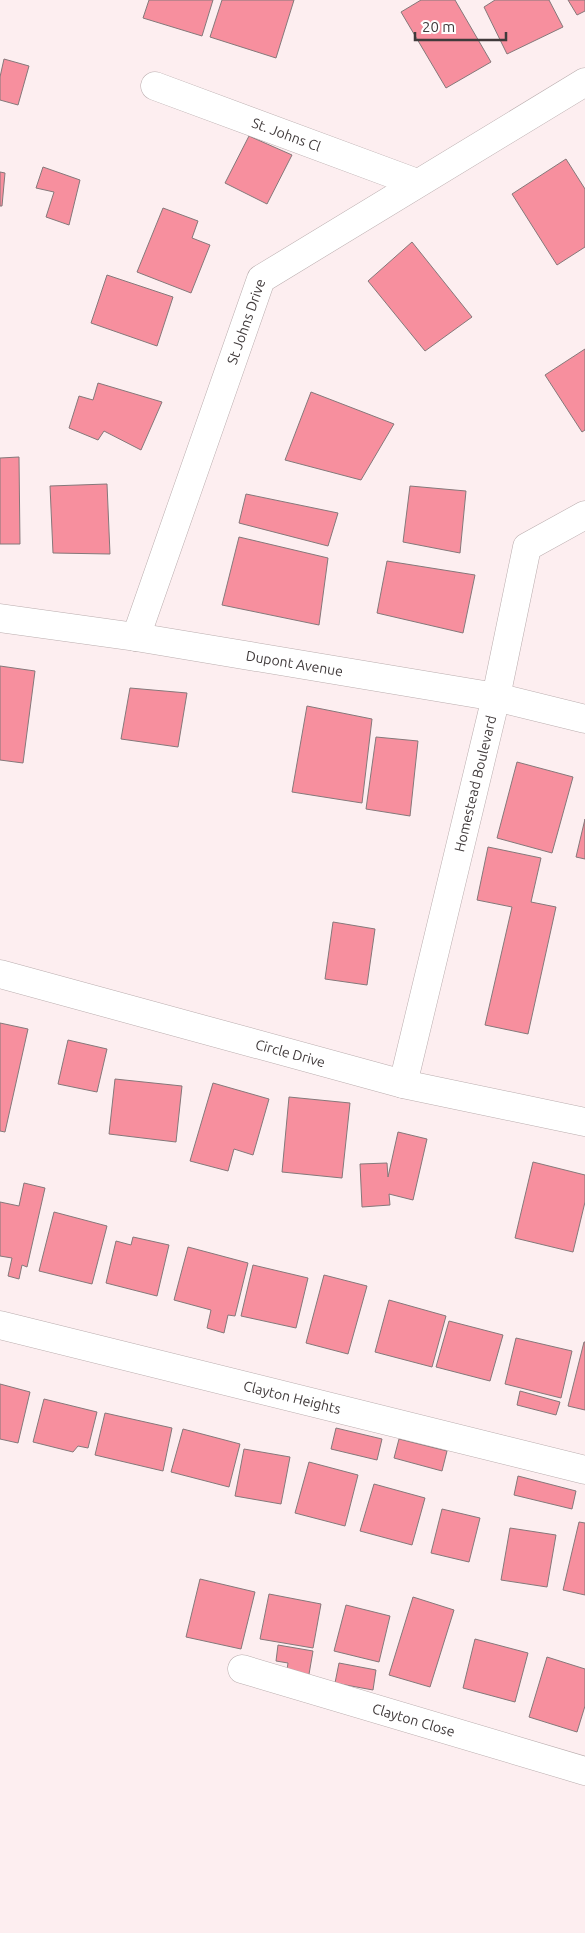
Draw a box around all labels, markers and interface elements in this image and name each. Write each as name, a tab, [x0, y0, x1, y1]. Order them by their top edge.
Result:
scale bar	[415, 10, 506, 42]
text: 20 m	[422, 18, 455, 35]
street label: St. Johns Cl	[250, 115, 323, 155]
street label: St Johns Drive	[224, 277, 268, 367]
street label: Dupont Avenue	[245, 647, 344, 679]
street label: Homestead Boulevard	[451, 714, 499, 853]
street label: Circle Drive	[254, 1036, 327, 1070]
street label: Clayton Heights	[242, 1378, 342, 1417]
street label: Clayton Close	[370, 1700, 457, 1740]

